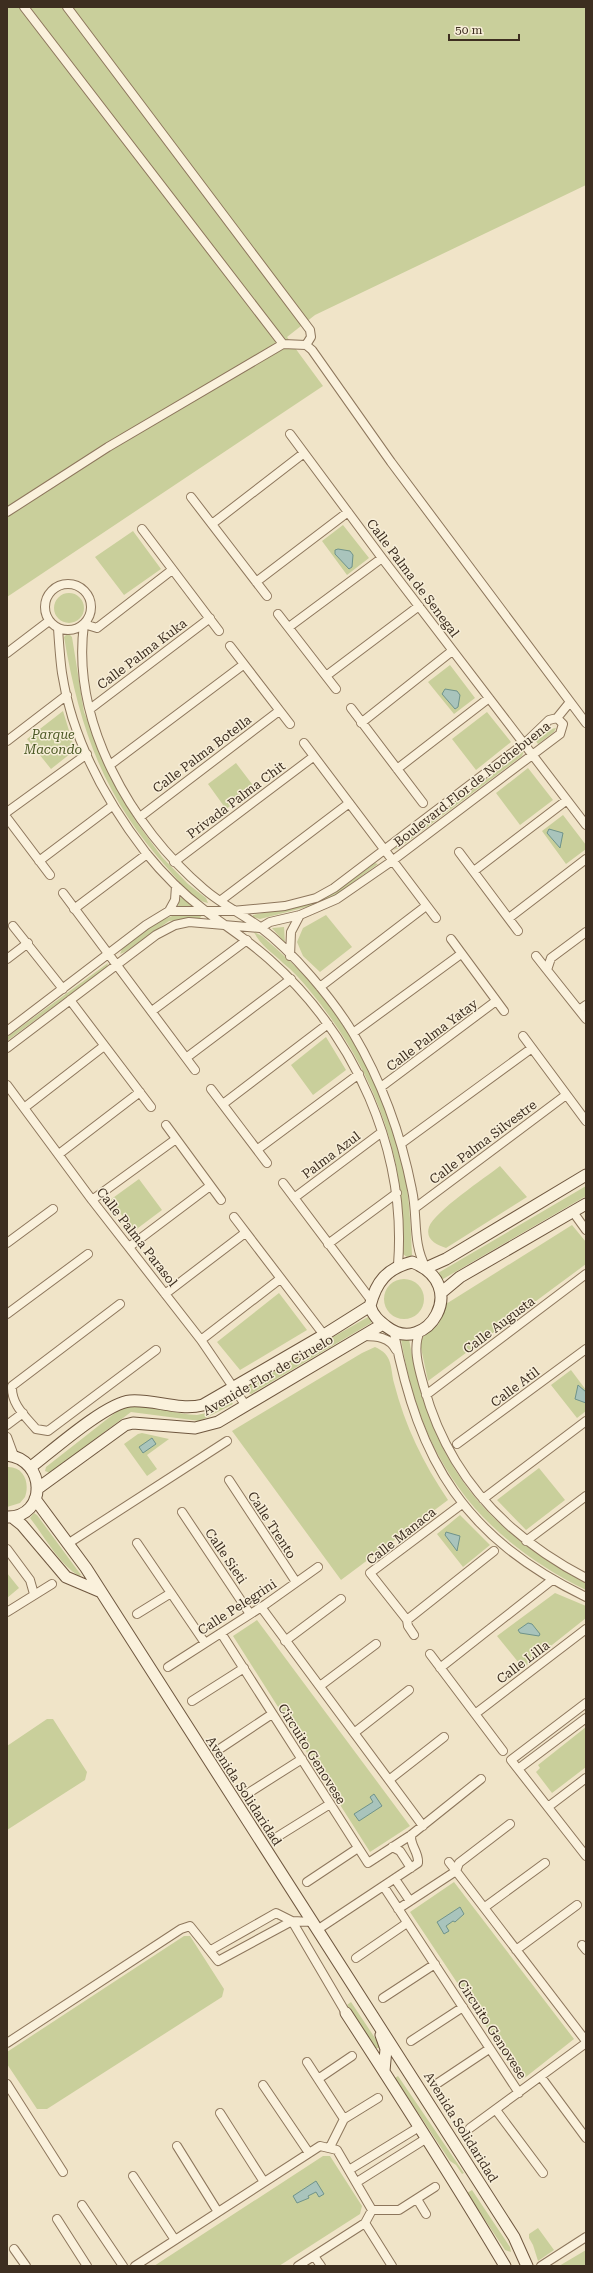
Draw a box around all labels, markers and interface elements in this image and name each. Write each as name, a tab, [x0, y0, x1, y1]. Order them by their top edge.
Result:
scale bar	[449, 16, 519, 42]
text: 50 m	[455, 23, 482, 37]
street label: Calle Palma de Senegal	[364, 516, 462, 640]
street label: Calle Palma Kuka	[94, 615, 190, 693]
street label: Calle Palma Botella	[150, 712, 254, 796]
street label: Boulevard Flor de Nochebuena	[391, 718, 553, 850]
park label: Parque Macondo	[23, 727, 82, 757]
street label: Privada Palma Chit	[184, 758, 288, 842]
street label: Calle Palma Yatay	[384, 996, 481, 1074]
street label: Calle Palma Silvestre	[427, 1097, 539, 1187]
street label: Palma Azul	[299, 1128, 363, 1182]
street label: Calle Palma Parasol	[94, 1185, 180, 1289]
street label: Calle Augusta	[460, 1293, 538, 1357]
street label: Avenide Flor de Ciruelo	[200, 1332, 336, 1418]
street label: Calle Atil	[488, 1364, 542, 1410]
street label: Calle Trento	[245, 1489, 299, 1561]
street label: Calle Manaca	[363, 1504, 439, 1568]
street label: Calle Sieti	[202, 1526, 250, 1586]
street label: Calle Pelegrini	[195, 1576, 279, 1638]
street label: Calle Lilla	[494, 1637, 552, 1687]
street label: Circuito Genovese	[275, 1701, 349, 1807]
street label: Avenida Solidaridad	[203, 1734, 285, 1849]
street label: Circuito Genovese	[454, 1976, 530, 2082]
street label: Avenida Solidaridad	[421, 2069, 501, 2185]

